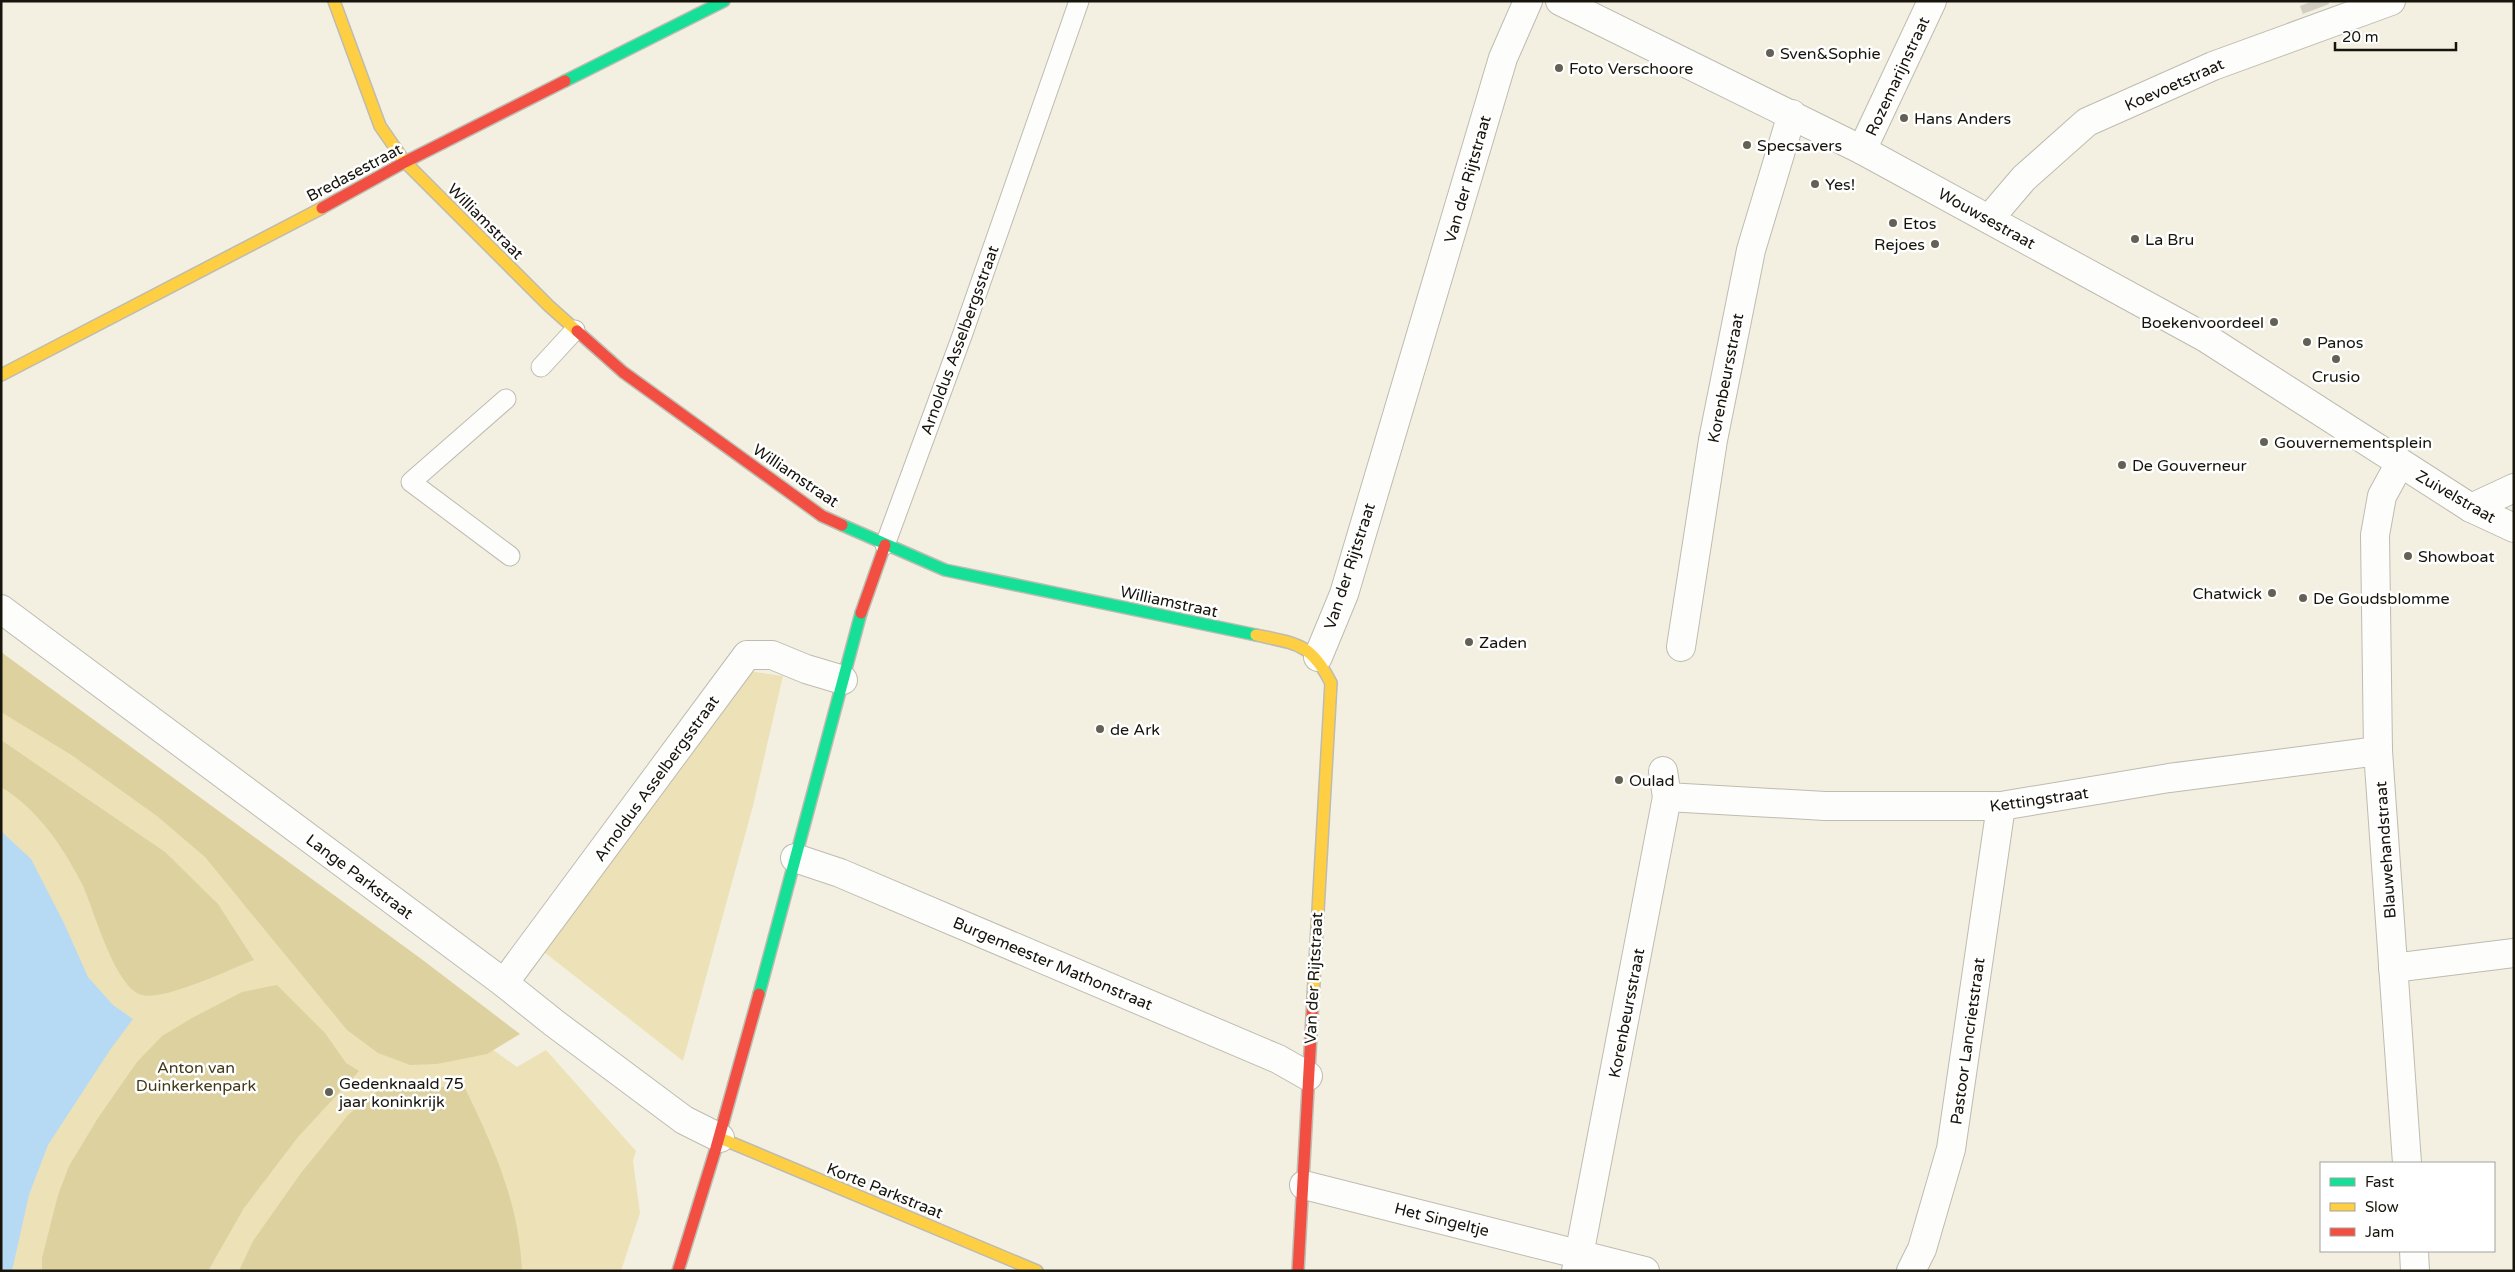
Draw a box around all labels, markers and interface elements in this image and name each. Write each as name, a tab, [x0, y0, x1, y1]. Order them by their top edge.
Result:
street label: Rozemarijnstraat	[1861, 14, 1934, 139]
scale bar	[2335, 20, 2456, 52]
text: 20 m	[2342, 28, 2379, 46]
place label: Sven&Sophie	[1780, 44, 1881, 64]
marker: Sven&Sophie	[1764, 47, 1776, 59]
street label: Koevoetstraat	[2122, 54, 2227, 116]
place label: Foto Verschoore	[1569, 59, 1693, 79]
marker: Foto Verschoore	[1553, 62, 1565, 74]
place label: Hans Anders	[1914, 109, 2011, 129]
marker: Hans Anders	[1898, 112, 1910, 124]
street label: Van der Rijtstraat	[1440, 113, 1496, 245]
place label: Specsavers	[1757, 136, 1842, 156]
street label: Bredasestraat	[303, 139, 406, 206]
marker: Specsavers	[1741, 139, 1753, 151]
place label: Yes!	[1825, 175, 1855, 195]
marker: Yes!	[1809, 178, 1821, 190]
street label: Williamstraat	[443, 179, 528, 264]
street label: Wouwsestraat	[1934, 184, 2039, 254]
place label: Etos	[1903, 214, 1936, 234]
marker: Etos	[1887, 217, 1899, 229]
place label: La Bru	[2145, 230, 2194, 250]
marker: La Bru	[2129, 233, 2141, 245]
place label: Rejoes	[1874, 235, 1925, 255]
marker: Rejoes	[1929, 238, 1941, 250]
street label: Arnoldus Asselbergsstraat	[916, 243, 1004, 438]
street label: Korenbeursstraat	[1704, 312, 1748, 445]
place label: Boekenvoordeel	[2141, 313, 2264, 333]
marker: Boekenvoordeel	[2268, 316, 2280, 328]
place label: Panos	[2317, 333, 2363, 353]
marker: Panos	[2301, 336, 2313, 348]
marker: Crusio	[2330, 353, 2342, 365]
place label: Crusio	[2312, 367, 2360, 387]
place label: Gouvernementsplein	[2274, 433, 2432, 453]
marker: Gouvernementsplein	[2258, 436, 2270, 448]
street label: Williamstraat	[749, 440, 842, 512]
place label: De Gouverneur	[2132, 456, 2248, 476]
marker: De Gouverneur	[2116, 459, 2128, 471]
street label: Zuivelstraat	[2412, 466, 2499, 528]
street label: Van der Rijtstraat	[1320, 501, 1380, 632]
place label: Showboat	[2418, 547, 2495, 567]
marker: Showboat	[2402, 550, 2414, 562]
street label: Williamstraat	[1118, 582, 1219, 622]
place label: Chatwick	[2192, 584, 2262, 604]
marker: Chatwick	[2266, 587, 2278, 599]
place label: De Goudsblomme	[2313, 589, 2450, 609]
marker: De Goudsblomme	[2297, 592, 2309, 604]
place label: Zaden	[1479, 633, 1527, 653]
marker: Zaden	[1463, 636, 1475, 648]
street label: Arnoldus Asselbergsstraat	[590, 692, 724, 865]
place label: de Ark	[1110, 720, 1160, 740]
marker: de Ark	[1094, 723, 1106, 735]
place label: Oulad	[1629, 771, 1675, 791]
marker: Oulad	[1613, 774, 1625, 786]
street label: Blauwehandstraat	[2371, 781, 2401, 919]
street label: Kettingstraat	[1988, 783, 2090, 817]
street label: Lange Parkstraat	[302, 830, 417, 924]
street label: Van der Rijtstraat	[1301, 912, 1327, 1044]
street label: Burgemeester Mathonstraat	[950, 913, 1155, 1015]
street label: Korenbeursstraat	[1605, 947, 1649, 1080]
street label: Pastoor Lancrietstraat	[1946, 956, 1990, 1126]
park label: Anton van Duinkerkenpark	[136, 1058, 256, 1096]
place label: Gedenknaald 75 jaar koninkrijk	[338, 1074, 464, 1112]
marker: Gedenknaald 75 jaar koninkrijk	[323, 1086, 335, 1098]
street label: Korte Parkstraat	[824, 1158, 946, 1223]
legend	[2320, 1162, 2495, 1252]
text: Fast	[2365, 1173, 2395, 1191]
text: Slow	[2365, 1198, 2399, 1216]
street label: Het Singeltje	[1392, 1199, 1491, 1241]
text: Jam	[2365, 1223, 2394, 1241]

